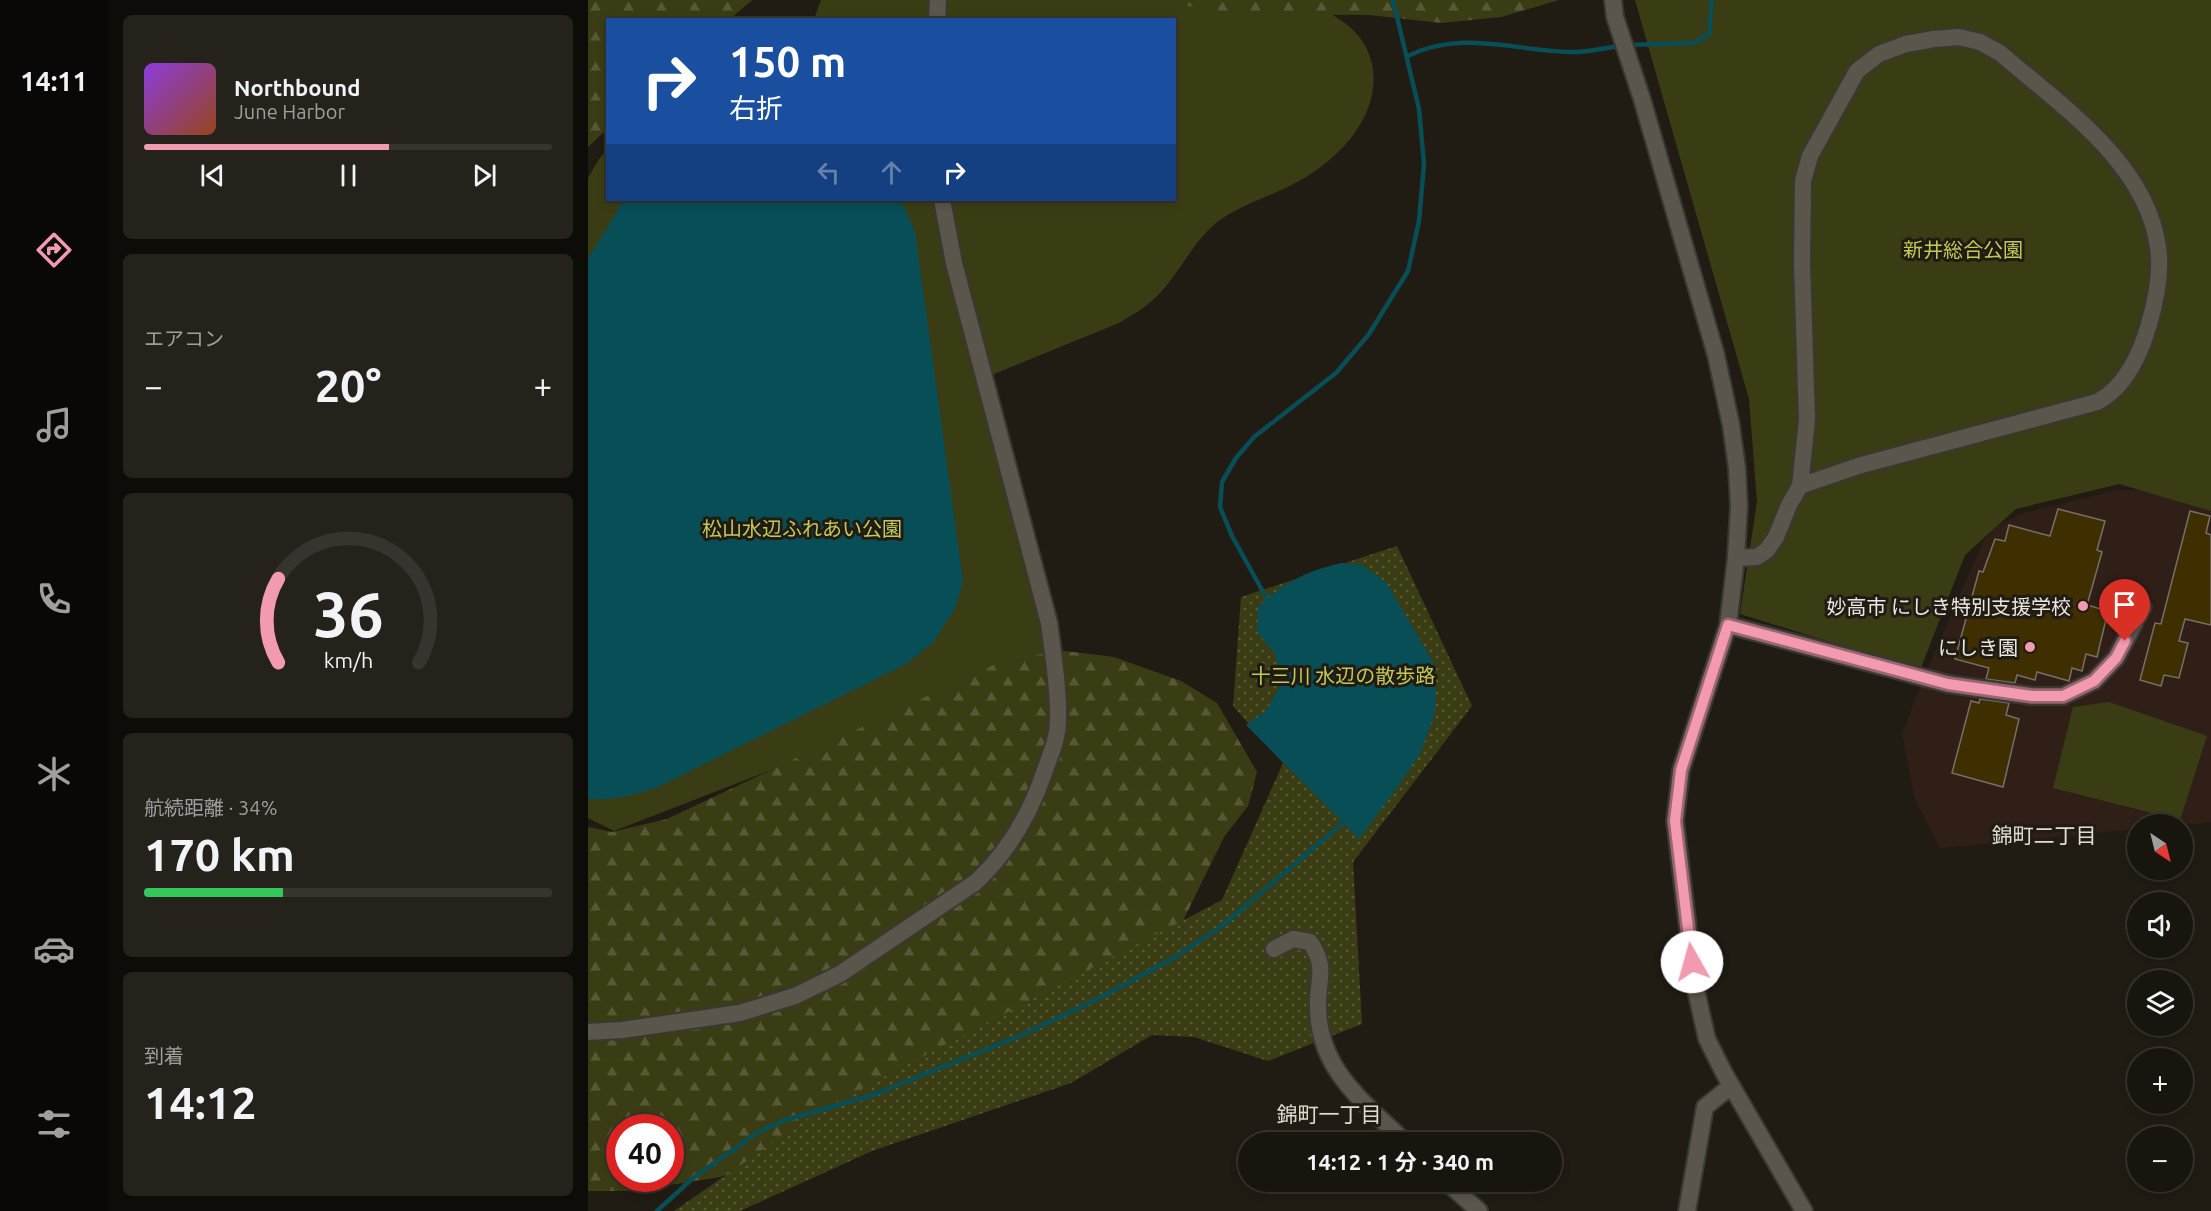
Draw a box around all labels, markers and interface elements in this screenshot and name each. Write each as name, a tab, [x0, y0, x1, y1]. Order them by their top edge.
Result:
text: 150 m	[729, 38, 846, 85]
icon: right	[630, 42, 708, 120]
text: 14:11	[20, 66, 88, 96]
text: Northbound	[234, 75, 360, 100]
text: 右折	[729, 93, 783, 123]
text: June Harbor	[234, 100, 345, 123]
icon: left	[812, 156, 845, 189]
icon: ahead	[875, 156, 908, 189]
icon: right	[938, 156, 971, 189]
icon: previous	[196, 159, 229, 192]
icon: pause	[332, 159, 365, 192]
icon: next	[468, 159, 501, 192]
icon: directions	[33, 229, 75, 271]
park label: 新井総合公園	[1903, 238, 2023, 261]
text: エアコン	[144, 327, 224, 350]
text: 20°	[315, 360, 381, 411]
text: −	[144, 367, 163, 404]
text: +	[533, 367, 552, 404]
icon: music	[33, 404, 75, 446]
park label: 松山水辺ふれあい公園	[702, 517, 902, 540]
icon: phone	[33, 578, 75, 620]
text: 36	[313, 579, 383, 649]
pin	[2099, 579, 2150, 641]
icon: arrive	[2108, 588, 2141, 621]
place label: 妙高市 にしき特別支援学校	[1826, 595, 2071, 618]
marker: 妙高市 にしき特別支援学校	[2076, 599, 2090, 613]
place label: にしき園	[1938, 636, 2018, 659]
marker: にしき園	[2023, 640, 2037, 654]
text: km/h	[323, 648, 373, 672]
park label: 十三川 水辺の散歩路	[1251, 664, 1435, 687]
icon: climate	[33, 753, 75, 795]
text: 航続距離 · 34%	[144, 796, 277, 819]
north arrow	[2127, 814, 2193, 880]
map controls	[2127, 814, 2193, 1192]
district label: 錦町二丁目	[1992, 823, 2097, 847]
text: 170 km	[144, 829, 295, 880]
button: sound	[2127, 892, 2193, 958]
icon: car	[33, 928, 75, 970]
position arrow	[1660, 930, 1724, 994]
button: layers	[2127, 970, 2193, 1036]
text: 到着	[144, 1044, 184, 1067]
button: +	[2127, 1048, 2193, 1114]
text: 14:12	[144, 1077, 257, 1128]
district label: 錦町一丁目	[1277, 1102, 1382, 1126]
icon: filters	[33, 1103, 75, 1145]
speed limit sign: 40	[606, 1114, 684, 1192]
button: −	[2127, 1126, 2193, 1192]
text: 14:12 · 1 分 · 340 m	[1306, 1149, 1494, 1174]

